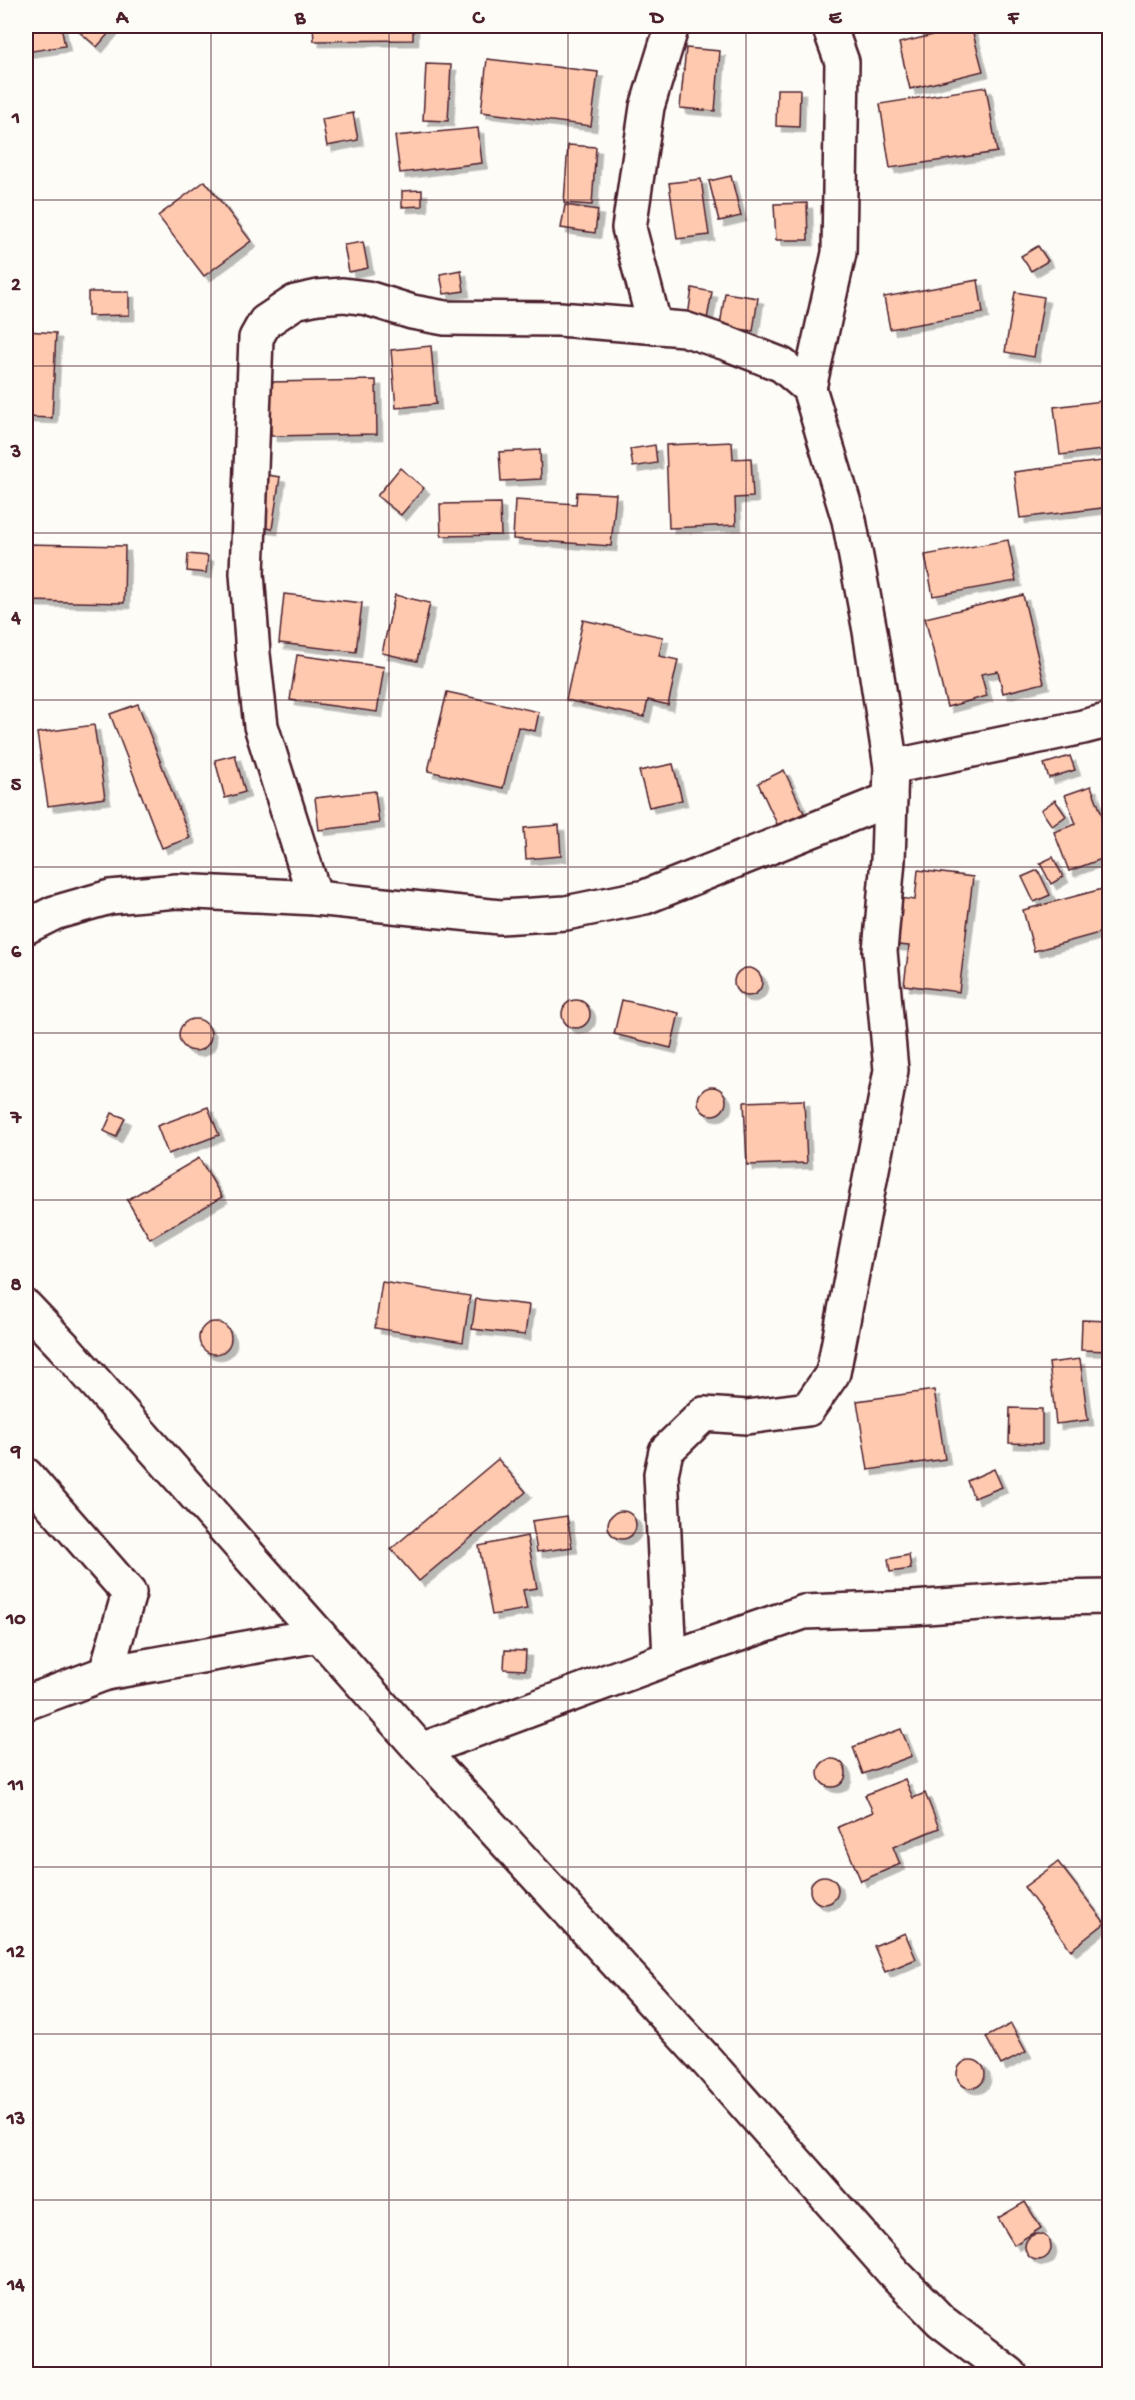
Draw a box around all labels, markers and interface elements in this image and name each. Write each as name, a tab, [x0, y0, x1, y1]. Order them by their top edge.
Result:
text: A	[115, 8, 130, 31]
text: B	[294, 8, 306, 31]
text: C	[472, 8, 486, 31]
text: D	[648, 8, 664, 31]
text: E	[829, 8, 843, 31]
text: F	[1007, 8, 1020, 31]
text: 1	[11, 108, 20, 131]
text: 2	[11, 275, 21, 298]
text: 3	[10, 442, 21, 465]
text: 4	[10, 608, 21, 631]
text: 5	[11, 775, 22, 798]
text: 6	[11, 942, 22, 965]
text: 7	[10, 1108, 23, 1131]
text: 8	[11, 1275, 22, 1298]
text: 9	[10, 1442, 21, 1465]
text: 10	[5, 1609, 26, 1632]
text: 11	[7, 1775, 24, 1798]
text: 12	[6, 1942, 25, 1965]
text: 13	[6, 2109, 25, 2132]
text: 14	[6, 2275, 25, 2298]

